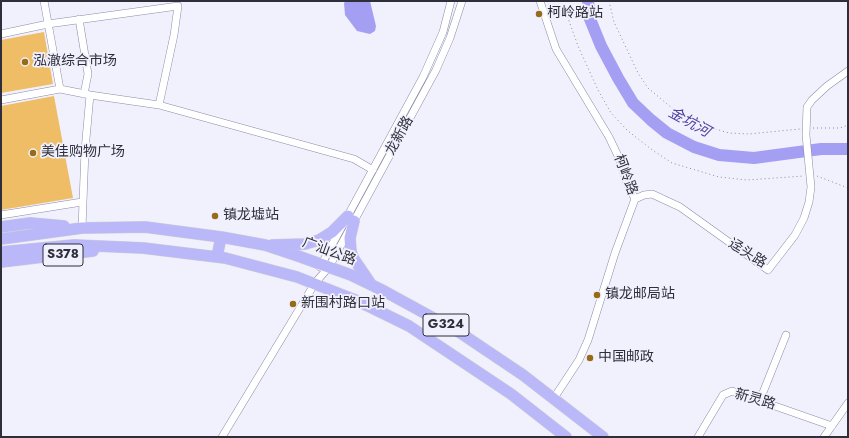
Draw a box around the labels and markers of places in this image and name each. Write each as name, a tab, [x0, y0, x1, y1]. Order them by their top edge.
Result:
place label: 柯岭路站	[547, 6, 603, 22]
marker: 柯岭路站	[534, 9, 544, 19]
place label: 泓澈综合市场	[33, 54, 117, 70]
marker: 泓澈综合市场	[20, 57, 30, 67]
place label: 美佳购物广场	[41, 145, 125, 161]
marker: 美佳购物广场	[28, 148, 38, 158]
place label: 镇龙墟站	[223, 208, 279, 224]
marker: 镇龙墟站	[210, 211, 220, 221]
place label: 镇龙邮局站	[605, 287, 675, 303]
marker: 镇龙邮局站	[592, 290, 602, 300]
place label: 新围村路口站	[301, 296, 385, 312]
marker: 新围村路口站	[288, 299, 298, 309]
place label: 中国邮政	[598, 350, 654, 366]
marker: 中国邮政	[585, 353, 595, 363]

